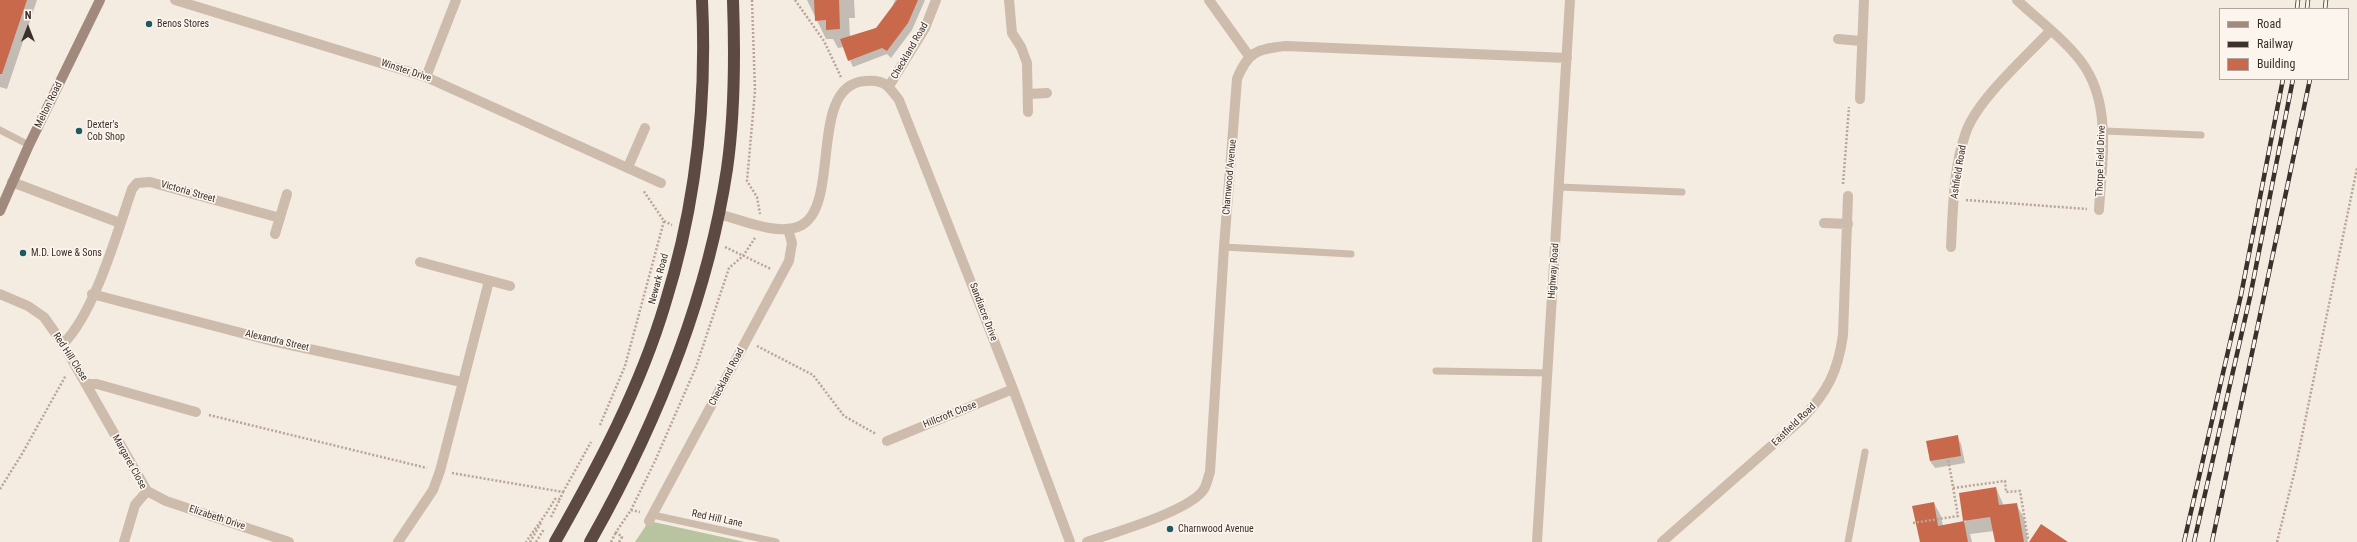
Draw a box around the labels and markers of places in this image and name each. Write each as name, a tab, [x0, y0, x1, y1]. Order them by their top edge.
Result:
place label: Benos Stores	[157, 18, 209, 30]
marker: Benos Stores	[144, 19, 154, 29]
place label: Dexter's Cob Shop	[87, 119, 125, 142]
marker: Dexter's Cob Shop	[74, 126, 84, 136]
place label: M.D. Lowe & Sons	[31, 247, 102, 259]
marker: M.D. Lowe & Sons	[18, 248, 28, 258]
place label: Charnwood Avenue	[1178, 523, 1254, 535]
marker: Charnwood Avenue	[1165, 524, 1175, 534]

